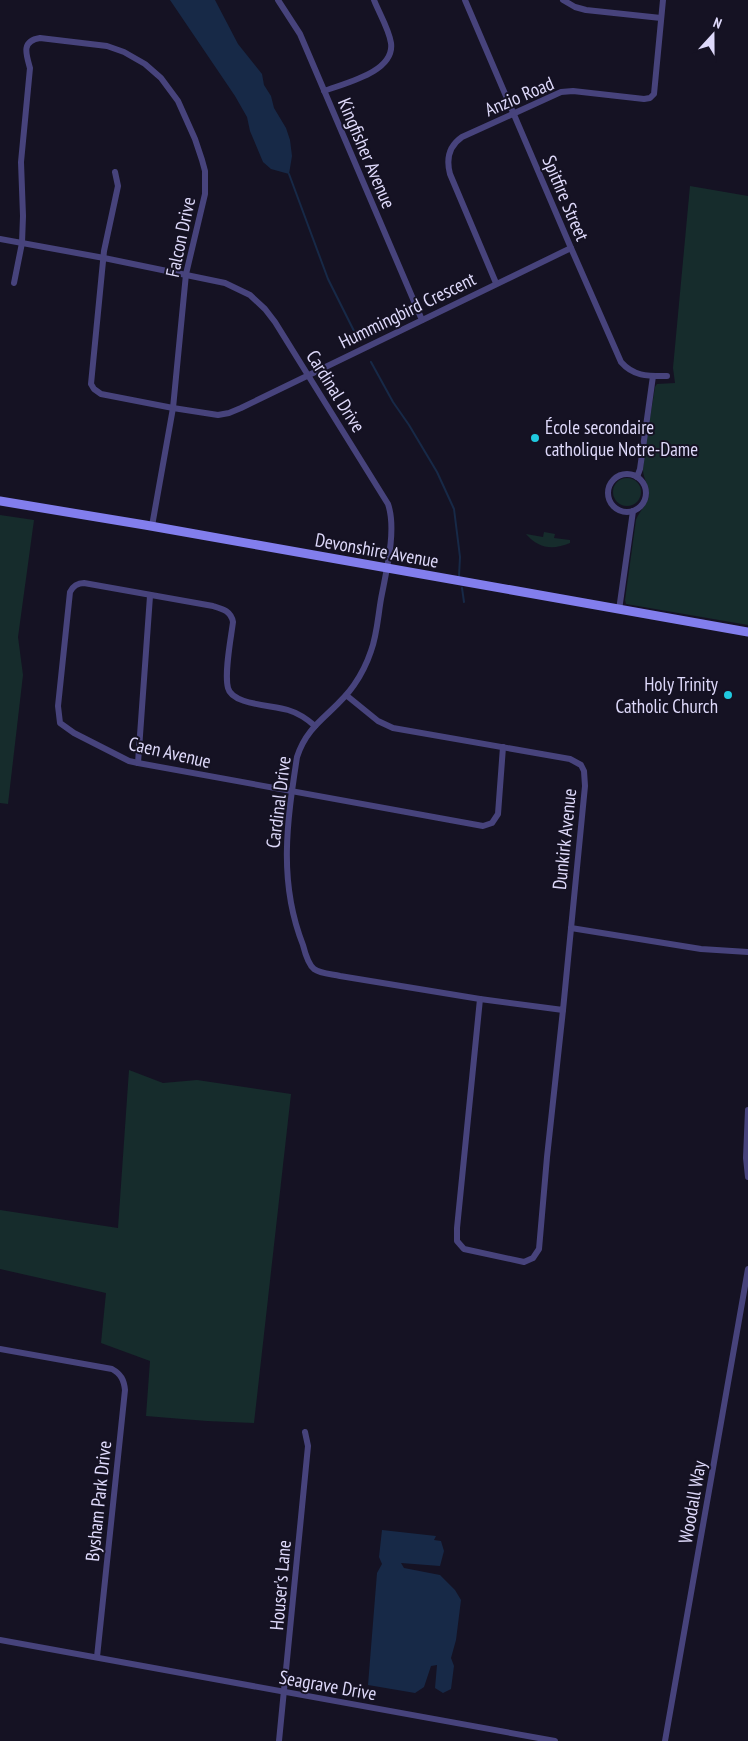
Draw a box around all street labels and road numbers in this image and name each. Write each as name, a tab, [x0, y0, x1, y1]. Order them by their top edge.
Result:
street label: Anzio Road	[481, 71, 557, 121]
street label: Kingfisher Avenue	[333, 94, 401, 212]
street label: Spitfire Street	[537, 152, 595, 245]
street label: Falcon Drive	[160, 195, 200, 279]
street label: Hummingbird Crescent	[335, 266, 480, 354]
street label: Cardinal Drive	[301, 345, 371, 437]
street label: Devonshire Avenue	[313, 527, 441, 573]
street label: Caen Avenue	[126, 731, 214, 773]
street label: Cardinal Drive	[260, 754, 296, 849]
street label: Dunkirk Avenue	[547, 787, 581, 891]
street label: Bysham Park Drive	[80, 1439, 116, 1563]
street label: Woodall Way	[673, 1458, 711, 1545]
street label: Houser's Lane	[264, 1539, 296, 1631]
street label: Seagrave Drive	[277, 1665, 379, 1705]

